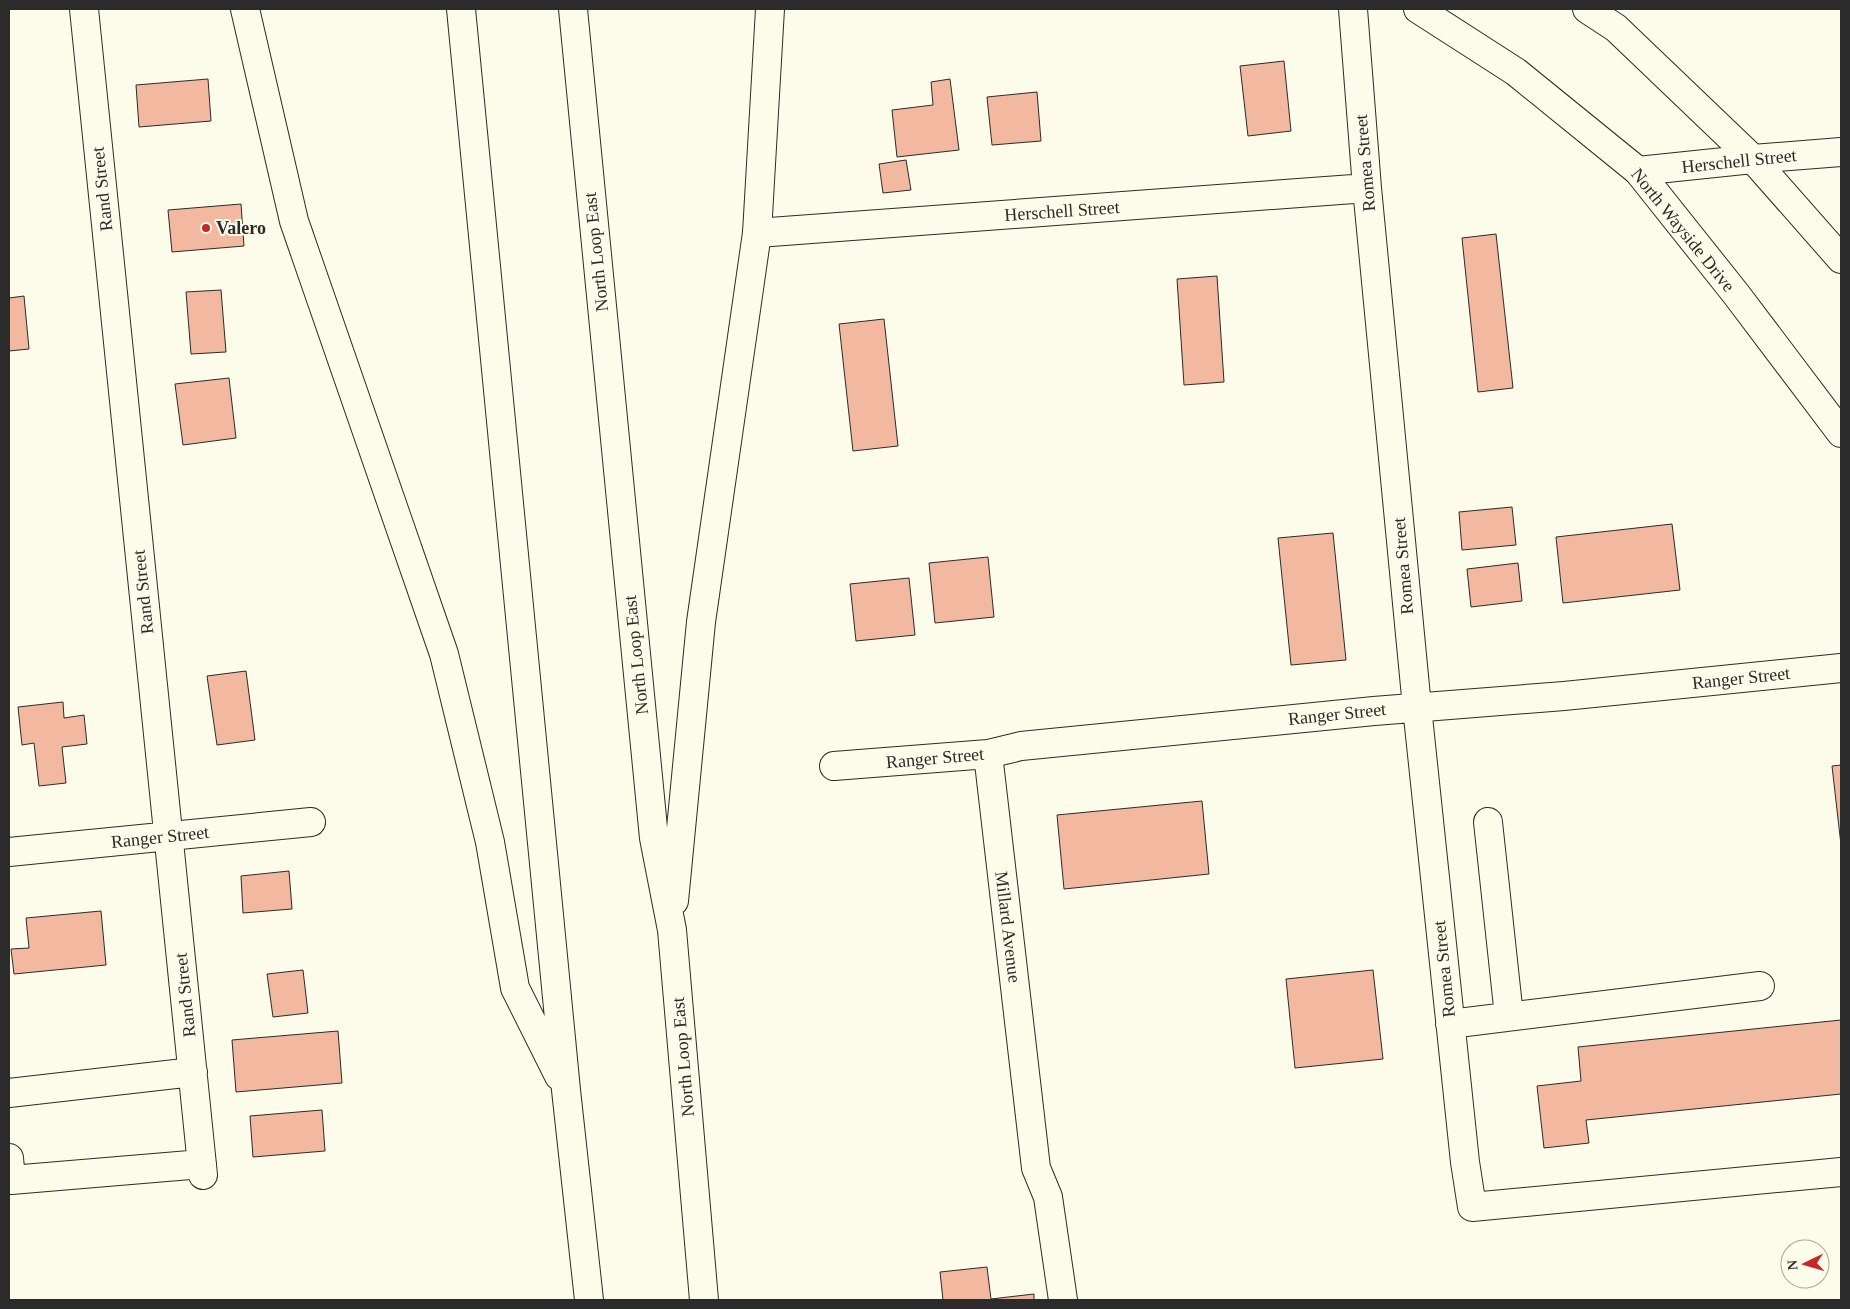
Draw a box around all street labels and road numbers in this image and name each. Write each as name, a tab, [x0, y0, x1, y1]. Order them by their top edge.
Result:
street label: Romea Street	[1351, 114, 1379, 212]
street label: Herschell Street	[1681, 145, 1797, 177]
street label: Rand Street	[88, 146, 116, 232]
street label: North Wayside Drive	[1627, 164, 1739, 296]
street label: North Loop East	[580, 191, 612, 313]
street label: Herschell Street	[1004, 197, 1120, 225]
street label: Romea Street	[1389, 517, 1417, 615]
street label: Rand Street	[129, 549, 157, 635]
street label: North Loop East	[620, 594, 652, 716]
street label: Ranger Street	[1691, 663, 1791, 693]
street label: Ranger Street	[1287, 699, 1387, 729]
street label: Ranger Street	[885, 744, 985, 772]
street label: Ranger Street	[110, 822, 210, 852]
street label: Millard Avenue	[991, 870, 1025, 984]
street label: Romea Street	[1429, 919, 1459, 1019]
street label: Rand Street	[171, 952, 199, 1038]
street label: North Loop East	[668, 996, 698, 1118]

